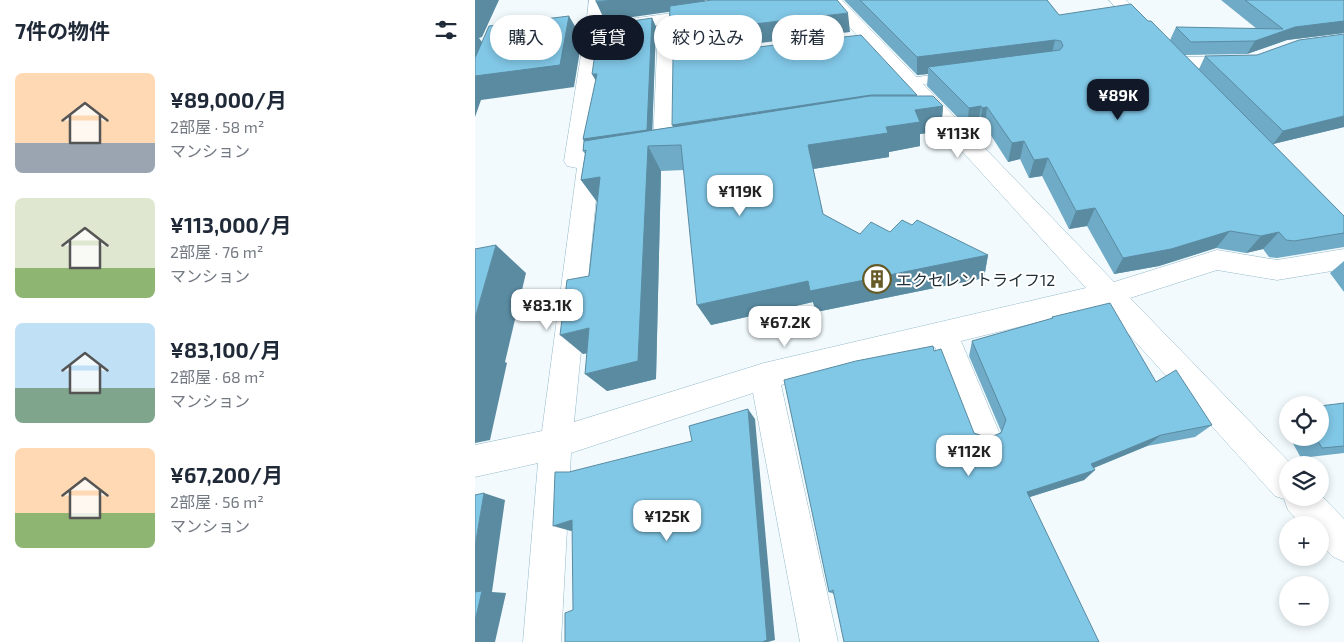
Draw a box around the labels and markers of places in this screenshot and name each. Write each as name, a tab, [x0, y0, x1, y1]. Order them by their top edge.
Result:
pin: ¥89K	[1088, 78, 1148, 121]
pin: ¥113K	[923, 116, 993, 159]
pin: ¥119K	[705, 174, 775, 217]
building icon: エクセレントライフ12	[862, 264, 892, 294]
place label: エクセレントライフ12	[896, 270, 1055, 289]
pin: ¥83.1K	[506, 288, 588, 331]
pin: ¥67.2K	[744, 306, 826, 348]
pin: ¥112K	[934, 434, 1004, 477]
pin: ¥125K	[632, 500, 702, 542]

